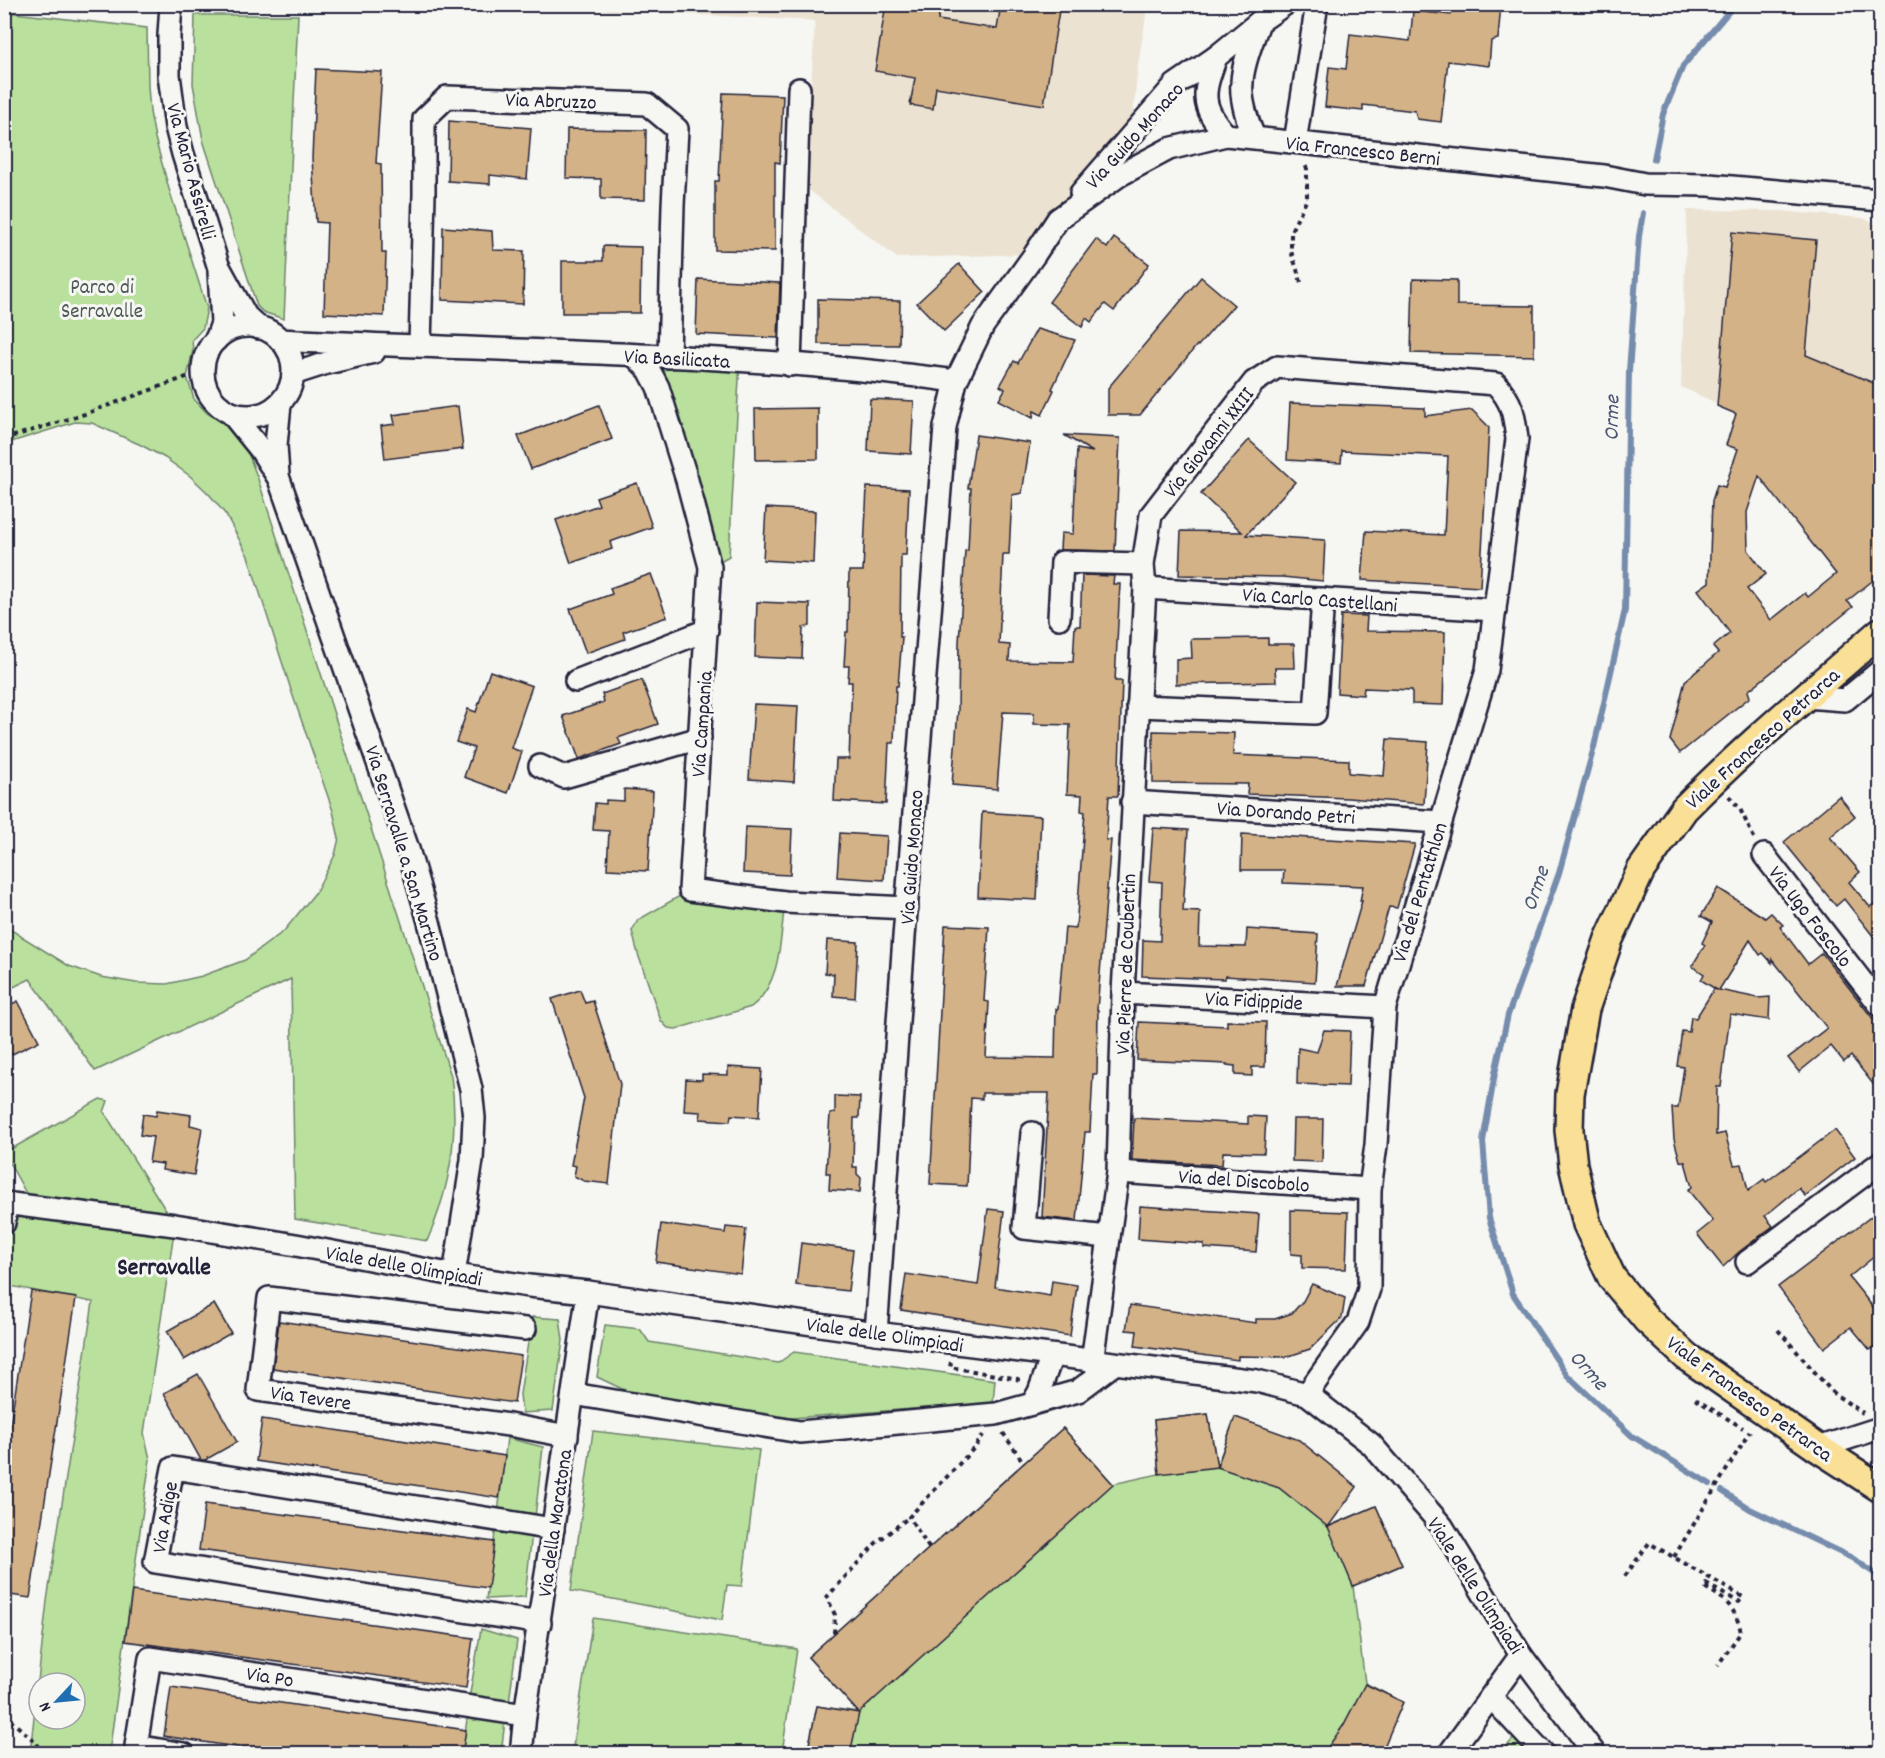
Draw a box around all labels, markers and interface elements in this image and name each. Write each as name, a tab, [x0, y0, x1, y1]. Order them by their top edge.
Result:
street label: Via Guido Monaco	[1080, 77, 1193, 197]
street label: Via Abruzzo	[505, 86, 597, 120]
street label: Via Mario Assirelli	[156, 100, 222, 244]
street label: Via Francesco Berni	[1284, 130, 1441, 176]
park label: Parco di Serravalle	[61, 274, 143, 328]
street label: Via Basilicata	[623, 343, 732, 379]
street label: Via Giovanni XXIII	[1157, 382, 1264, 506]
water label: Orme	[1598, 394, 1629, 441]
street label: Via Carlo Castellani	[1241, 582, 1398, 622]
street label: Viale Francesco Petrarca	[1680, 662, 1849, 818]
street label: Via Campania	[685, 669, 723, 778]
street label: Via Serravalle a San Martino	[355, 742, 449, 965]
street label: Via Guido Monaco	[894, 789, 934, 926]
street label: Via Dorando Petri	[1216, 795, 1356, 835]
street label: Via del Pentathlon	[1386, 819, 1457, 967]
water label: Orme	[1515, 861, 1560, 916]
street label: Via Ugo Foscolo	[1759, 861, 1858, 975]
street label: Via Pierre de Coubertin	[1110, 873, 1146, 1055]
street label: Via Fidippide	[1204, 985, 1303, 1021]
street label: Via del Discobolo	[1177, 1163, 1310, 1203]
street label: Viale delle Olimpiadi	[323, 1239, 484, 1297]
district label: Serravalle	[117, 1252, 211, 1286]
street label: Viale delle Olimpiadi	[804, 1311, 965, 1363]
street label: Viale Francesco Petrarca	[1659, 1330, 1838, 1472]
water label: Orme	[1561, 1344, 1615, 1400]
street label: Via Tevere	[268, 1379, 353, 1420]
street label: Via della Maratona	[532, 1447, 582, 1599]
street label: Via Adige	[146, 1479, 188, 1556]
street label: Viale delle Olimpiadi	[1418, 1512, 1529, 1661]
street label: Via Po	[244, 1660, 295, 1697]
north arrow	[27, 1671, 87, 1731]
text: N	[34, 1698, 58, 1715]

